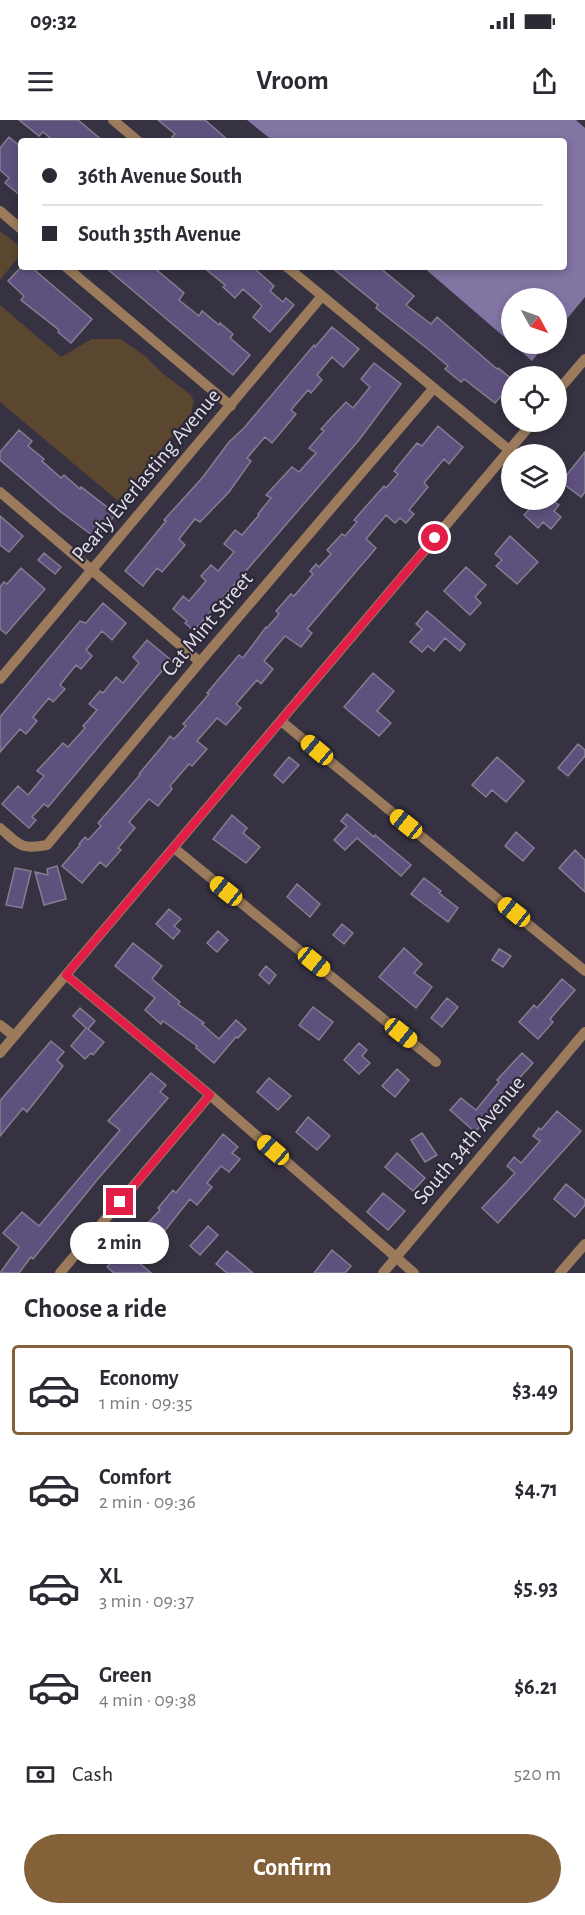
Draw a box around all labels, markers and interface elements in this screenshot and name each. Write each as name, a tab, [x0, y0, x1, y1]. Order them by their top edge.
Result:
text: 09:32	[30, 10, 77, 32]
icon: menu	[24, 65, 57, 98]
icon: share	[528, 65, 561, 98]
text: Vroom	[256, 67, 329, 94]
text: 36th Avenue South	[78, 165, 242, 187]
text: South 35th Avenue	[78, 223, 241, 245]
north arrow	[501, 288, 567, 354]
map controls	[501, 288, 567, 510]
button: locate	[501, 366, 567, 432]
street label: Pearly Everlasting Avenue	[67, 384, 225, 566]
button: layers	[501, 444, 567, 510]
route start	[421, 524, 448, 551]
street label: Cat Mint Street	[157, 568, 257, 680]
car	[297, 732, 337, 768]
car	[386, 806, 426, 842]
car	[206, 873, 246, 909]
car	[494, 894, 534, 930]
car	[294, 944, 334, 980]
car	[381, 1015, 421, 1051]
street label: South 34th Avenue	[409, 1072, 529, 1208]
car	[254, 1131, 292, 1169]
route end	[106, 1188, 133, 1215]
callout: 2 min	[70, 1223, 170, 1265]
text: 2 min	[97, 1233, 142, 1253]
text: Choose a ride	[24, 1295, 167, 1322]
icon: car	[27, 1363, 81, 1417]
text: Economy	[99, 1367, 179, 1389]
text: $3.49	[512, 1379, 558, 1401]
text: 1 min · 09:35	[99, 1393, 193, 1413]
icon: car	[27, 1462, 81, 1516]
text: Comfort	[99, 1466, 171, 1488]
text: $4.71	[515, 1478, 558, 1500]
text: 2 min · 09:36	[99, 1492, 196, 1512]
icon: car	[27, 1561, 81, 1615]
text: XL	[99, 1565, 122, 1587]
text: $5.93	[513, 1577, 558, 1599]
text: 3 min · 09:37	[99, 1591, 194, 1611]
icon: car	[27, 1660, 81, 1714]
text: Green	[99, 1664, 152, 1686]
text: $6.21	[514, 1676, 558, 1698]
text: 4 min · 09:38	[99, 1690, 197, 1710]
icon: cash	[24, 1758, 57, 1791]
text: Cash	[72, 1763, 113, 1785]
text: 520 m	[514, 1764, 561, 1784]
button: Confirm	[24, 1834, 561, 1903]

